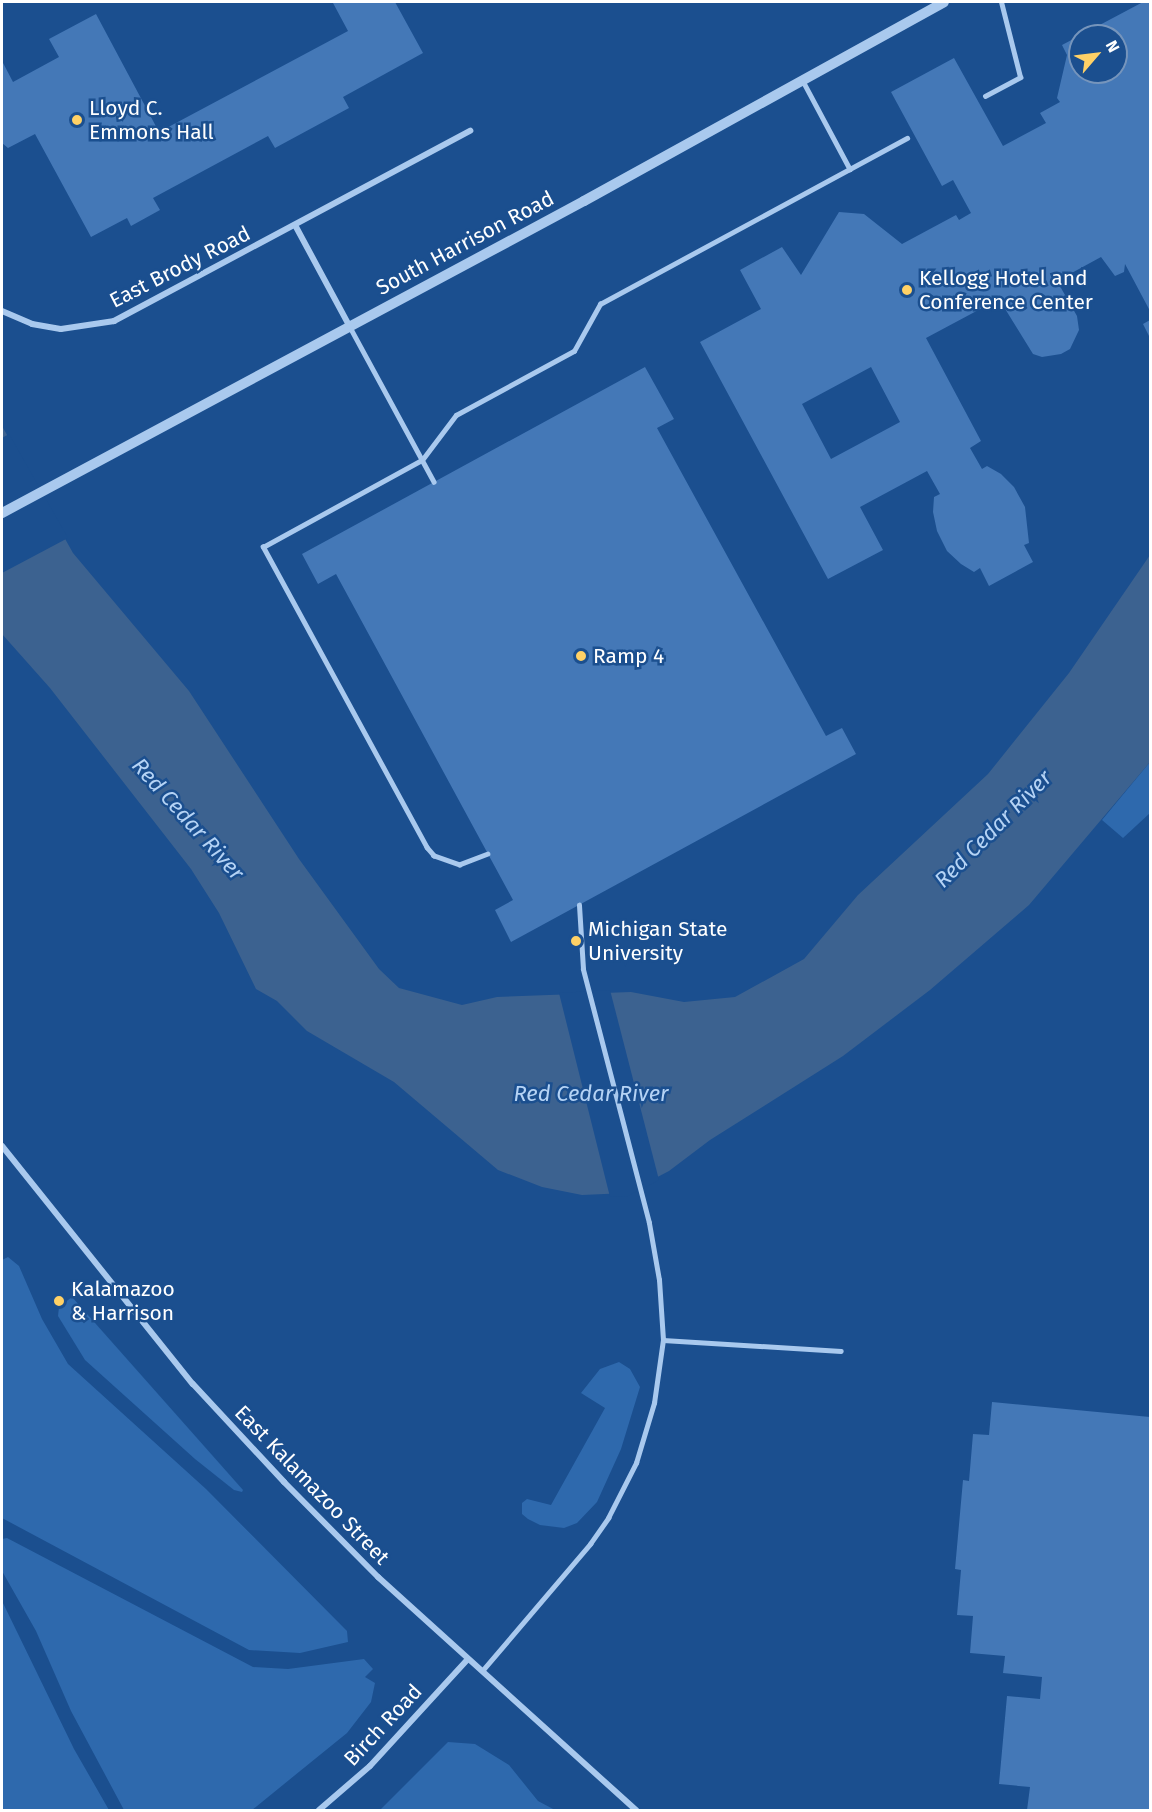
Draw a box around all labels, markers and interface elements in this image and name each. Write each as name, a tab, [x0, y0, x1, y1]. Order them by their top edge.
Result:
north arrow	[1068, 24, 1128, 84]
text: N	[1102, 37, 1123, 55]
place label: Lloyd C. Emmons Hall	[89, 95, 214, 145]
marker: Lloyd C. Emmons Hall	[70, 113, 84, 127]
street label: South Harrison Road	[372, 185, 558, 301]
street label: East Brody Road	[105, 221, 255, 313]
place label: Kellogg Hotel and Conference Center	[919, 265, 1093, 315]
marker: Kellogg Hotel and Conference Center	[900, 283, 914, 297]
place label: Ramp 4	[593, 643, 664, 669]
marker: Ramp 4	[574, 649, 588, 663]
water label: Red Cedar River	[126, 753, 250, 885]
water label: Red Cedar River	[929, 765, 1057, 893]
place label: Michigan State University	[588, 916, 727, 966]
marker: Michigan State University	[569, 934, 583, 948]
water label: Red Cedar River	[514, 1081, 668, 1107]
place label: Kalamazoo & Harrison	[71, 1276, 175, 1326]
marker: Kalamazoo & Harrison	[52, 1294, 66, 1308]
street label: East Kalamazoo Street	[229, 1400, 395, 1570]
street label: Birch Road	[339, 1679, 427, 1771]

